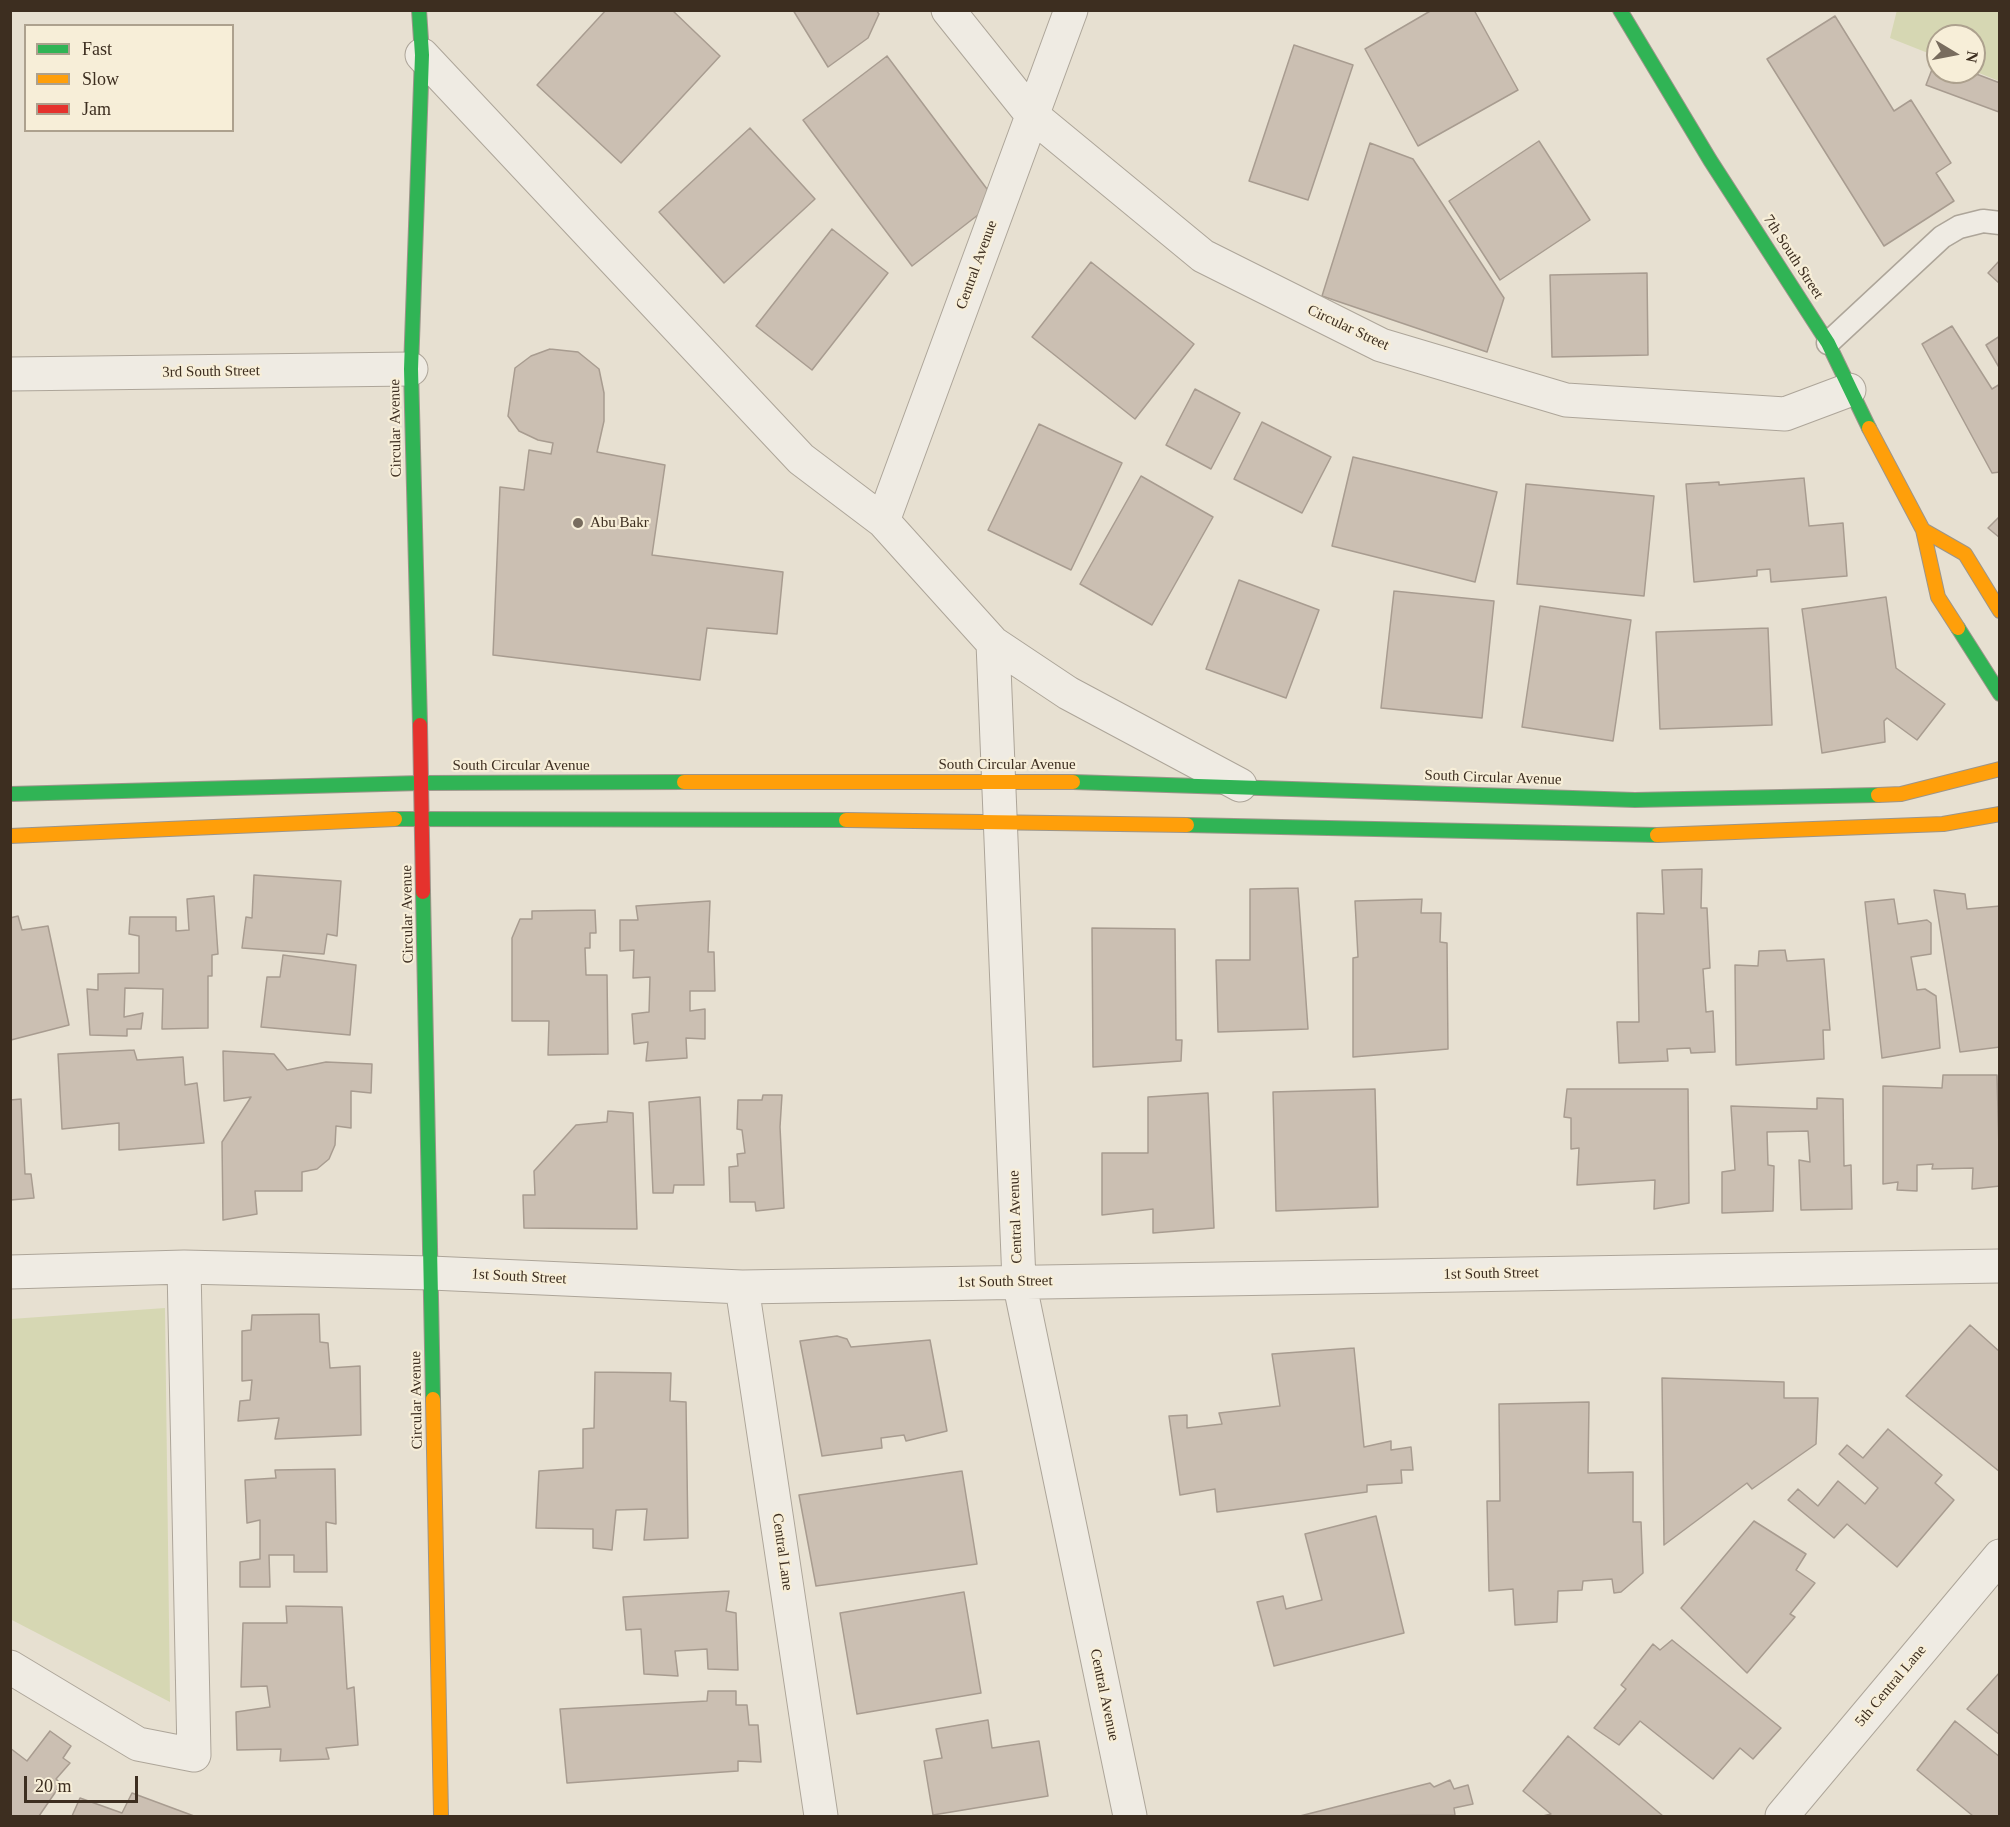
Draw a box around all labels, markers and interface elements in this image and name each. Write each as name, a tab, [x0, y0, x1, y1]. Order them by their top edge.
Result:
legend	[24, 24, 234, 132]
north arrow	[1926, 24, 1986, 84]
text: Fast	[82, 39, 112, 59]
text: N	[1963, 50, 1982, 64]
text: Slow	[82, 69, 119, 89]
text: Jam	[82, 99, 111, 119]
street label: 7th South Street	[1759, 212, 1827, 302]
street label: Central Avenue	[953, 218, 1001, 312]
street label: Circular Street	[1304, 301, 1392, 355]
street label: 3rd South Street	[162, 362, 260, 382]
street label: Circular Avenue	[386, 379, 406, 477]
place label: Abu Bakr	[590, 514, 649, 532]
marker: Abu Bakr	[571, 516, 585, 530]
street label: South Circular Avenue	[938, 756, 1076, 774]
street label: South Circular Avenue	[452, 757, 590, 775]
street label: South Circular Avenue	[1424, 767, 1562, 789]
street label: Circular Avenue	[398, 865, 418, 963]
street label: Central Avenue	[1005, 1170, 1027, 1264]
street label: 1st South Street	[1443, 1264, 1539, 1284]
street label: 1st South Street	[471, 1266, 567, 1288]
street label: 1st South Street	[957, 1272, 1053, 1292]
street label: Circular Avenue	[407, 1351, 427, 1449]
street label: Central Lane	[768, 1512, 796, 1592]
street label: 5th Central Lane	[1852, 1642, 1930, 1730]
street label: Central Avenue	[1085, 1647, 1123, 1743]
scale bar	[27, 1764, 141, 1802]
text: 20 m	[35, 1776, 72, 1796]

